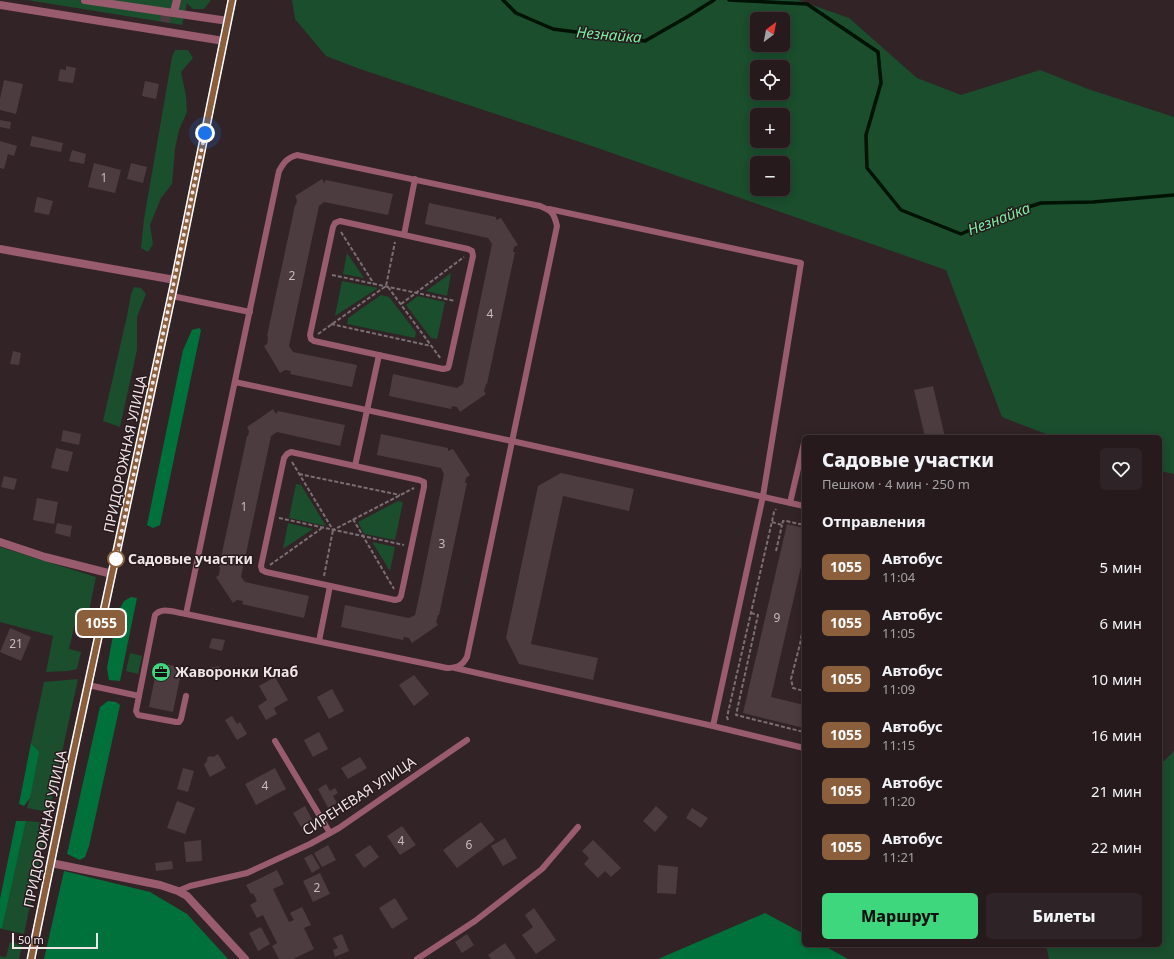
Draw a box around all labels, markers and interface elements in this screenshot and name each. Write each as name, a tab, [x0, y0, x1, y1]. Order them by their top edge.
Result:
north arrow	[750, 12, 790, 52]
map controls	[750, 12, 790, 196]
water label: Незнайка	[576, 21, 643, 47]
button: locate	[750, 60, 790, 100]
button: +	[750, 108, 790, 148]
your location	[195, 123, 215, 143]
button: −	[750, 156, 790, 196]
house number: 1	[101, 169, 107, 186]
water label: Незнайка	[964, 197, 1033, 239]
house number: 2	[289, 267, 296, 284]
house number: 4	[487, 305, 494, 322]
street label: ПРИДОРОЖНАЯ УЛИЦА	[99, 373, 151, 534]
text: Садовые участки	[822, 447, 994, 473]
button: heart	[1100, 448, 1142, 490]
text: Пешком · 4 мин · 250 m	[822, 475, 970, 493]
house number: 1	[241, 498, 247, 515]
text: Отправления	[822, 511, 926, 531]
house number: 3	[439, 535, 446, 552]
text: Автобус	[882, 548, 943, 568]
place label: Садовые участки	[128, 549, 253, 568]
marker: Садовые участки	[107, 550, 125, 568]
text: 1055	[830, 557, 862, 576]
text: 5 мин	[1099, 557, 1142, 577]
text: 11:04	[882, 568, 915, 586]
text: Автобус	[882, 604, 943, 624]
house number: 9	[774, 609, 781, 626]
line badge: 1055	[73, 610, 129, 636]
text: 1055	[85, 613, 117, 632]
text: 1055	[830, 613, 862, 632]
text: 6 мин	[1099, 613, 1142, 633]
text: 11:05	[882, 624, 915, 642]
house number: 21	[9, 635, 23, 652]
text: Автобус	[882, 660, 943, 680]
office icon: Жаворонки Клаб	[150, 661, 172, 683]
place label: Жаворонки Клаб	[175, 662, 298, 681]
text: 1055	[830, 669, 862, 688]
text: 10 мин	[1091, 669, 1142, 689]
text: 11:09	[882, 680, 915, 698]
text: Автобус	[882, 716, 943, 736]
text: 1055	[830, 725, 862, 744]
text: 16 мин	[1091, 725, 1142, 745]
text: 11:15	[882, 736, 915, 754]
street label: ПРИДОРОЖНАЯ УЛИЦА	[19, 748, 71, 909]
street label: СИРЕНЕВАЯ УЛИЦА	[298, 752, 419, 839]
text: Автобус	[882, 772, 943, 792]
house number: 4	[262, 777, 269, 794]
text: 1055	[830, 781, 862, 800]
text: 21 мин	[1091, 781, 1142, 801]
text: 11:20	[882, 792, 915, 810]
text: Автобус	[882, 828, 943, 848]
house number: 4	[398, 832, 405, 849]
house number: 6	[466, 836, 473, 853]
text: 1055	[830, 837, 862, 856]
text: 22 мин	[1091, 837, 1142, 857]
text: 11:21	[882, 848, 915, 866]
house number: 2	[314, 879, 321, 896]
button: Маршрут	[822, 893, 978, 939]
button: Билеты	[986, 893, 1142, 939]
scale bar	[12, 931, 98, 950]
text: 50 m	[18, 932, 44, 947]

